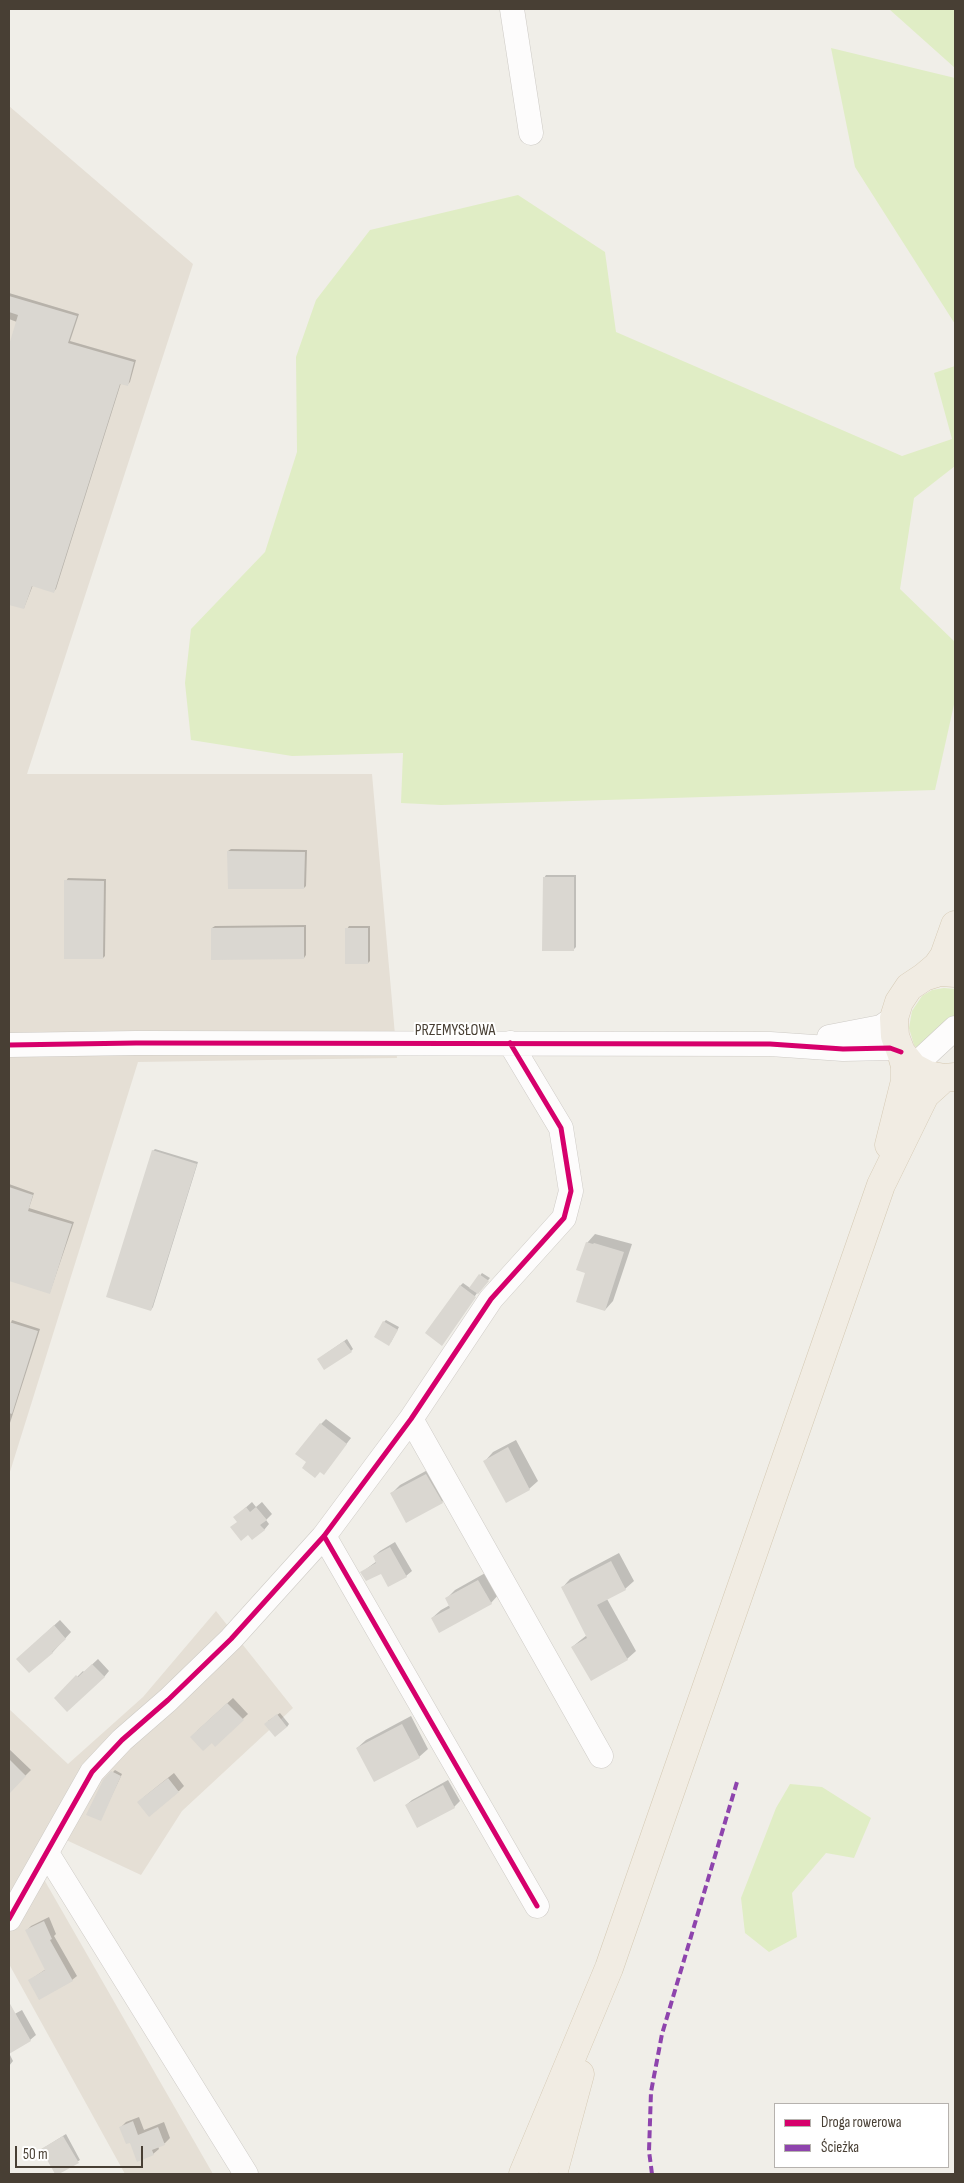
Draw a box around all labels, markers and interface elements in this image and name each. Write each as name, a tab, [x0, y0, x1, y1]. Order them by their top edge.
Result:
street label: PRZEMYSŁOWA	[415, 1021, 495, 1041]
legend	[774, 2103, 949, 2168]
text: Droga rowerowa	[821, 2113, 901, 2132]
scale bar	[18, 2136, 145, 2168]
text: Ścieżka	[821, 2138, 859, 2157]
text: 50 m	[23, 2145, 48, 2164]

